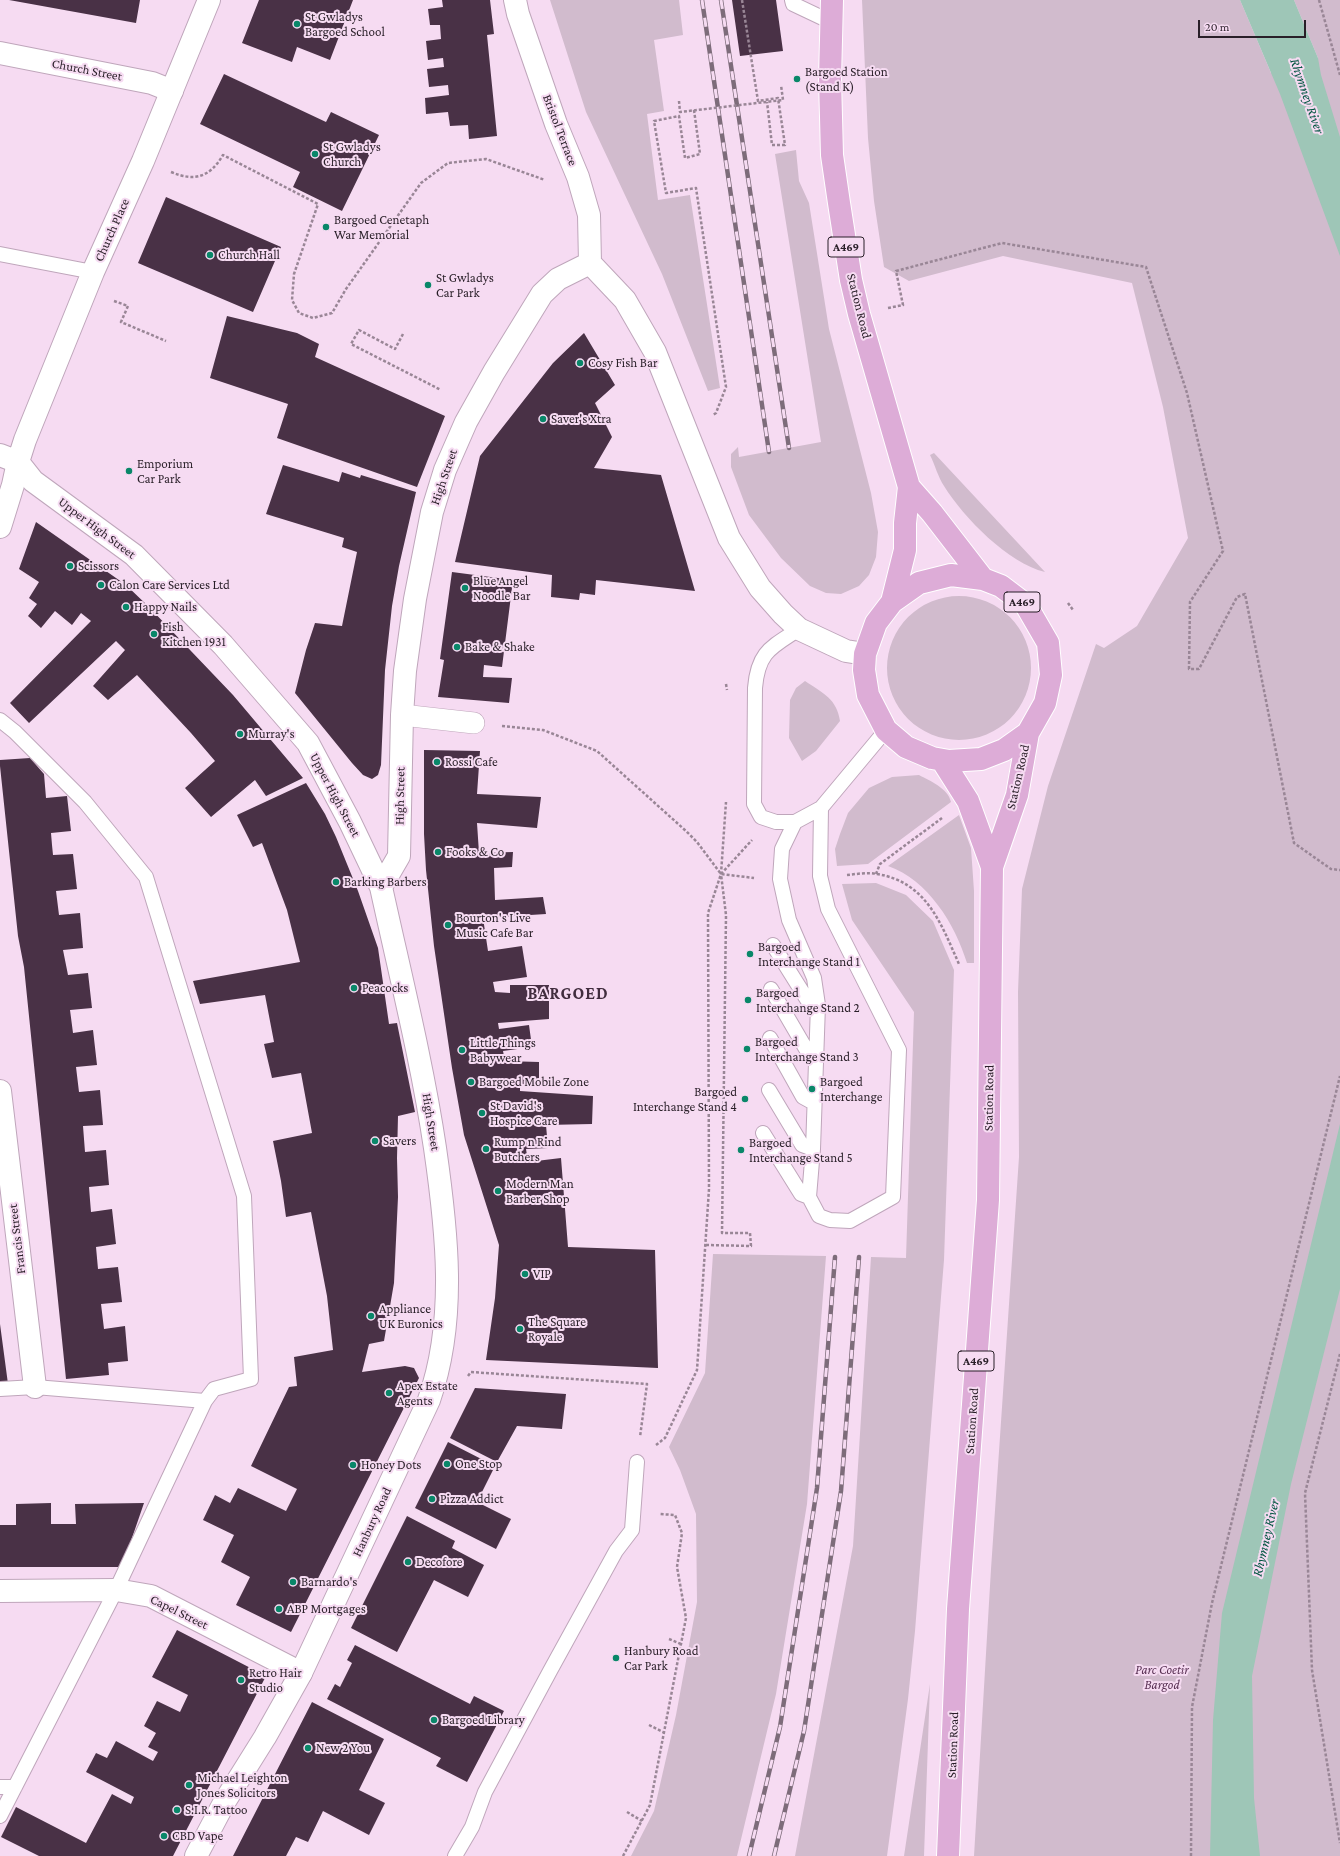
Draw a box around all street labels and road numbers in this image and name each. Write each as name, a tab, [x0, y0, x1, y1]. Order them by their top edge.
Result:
street label: Church Street	[51, 56, 123, 84]
street label: Bristol Terrace	[539, 92, 581, 168]
street label: Church Place	[91, 196, 133, 264]
road number: A469	[828, 237, 864, 257]
street label: Station Road	[843, 272, 875, 340]
street label: High Street	[427, 447, 461, 507]
street label: Upper High Street	[55, 494, 139, 562]
road number: A469	[1004, 592, 1040, 612]
street label: Station Road	[1003, 743, 1033, 811]
street label: Upper High Street	[306, 750, 364, 840]
street label: High Street	[392, 767, 408, 825]
street label: Station Road	[981, 1065, 997, 1131]
street label: High Street	[419, 1092, 443, 1152]
street label: Francis Street	[5, 1203, 29, 1275]
road number: A469	[958, 1351, 994, 1371]
street label: Station Road	[962, 1387, 982, 1455]
street label: Hanbury Road	[349, 1485, 395, 1559]
street label: Capel Street	[148, 1591, 210, 1633]
street label: Station Road	[944, 1712, 962, 1778]

